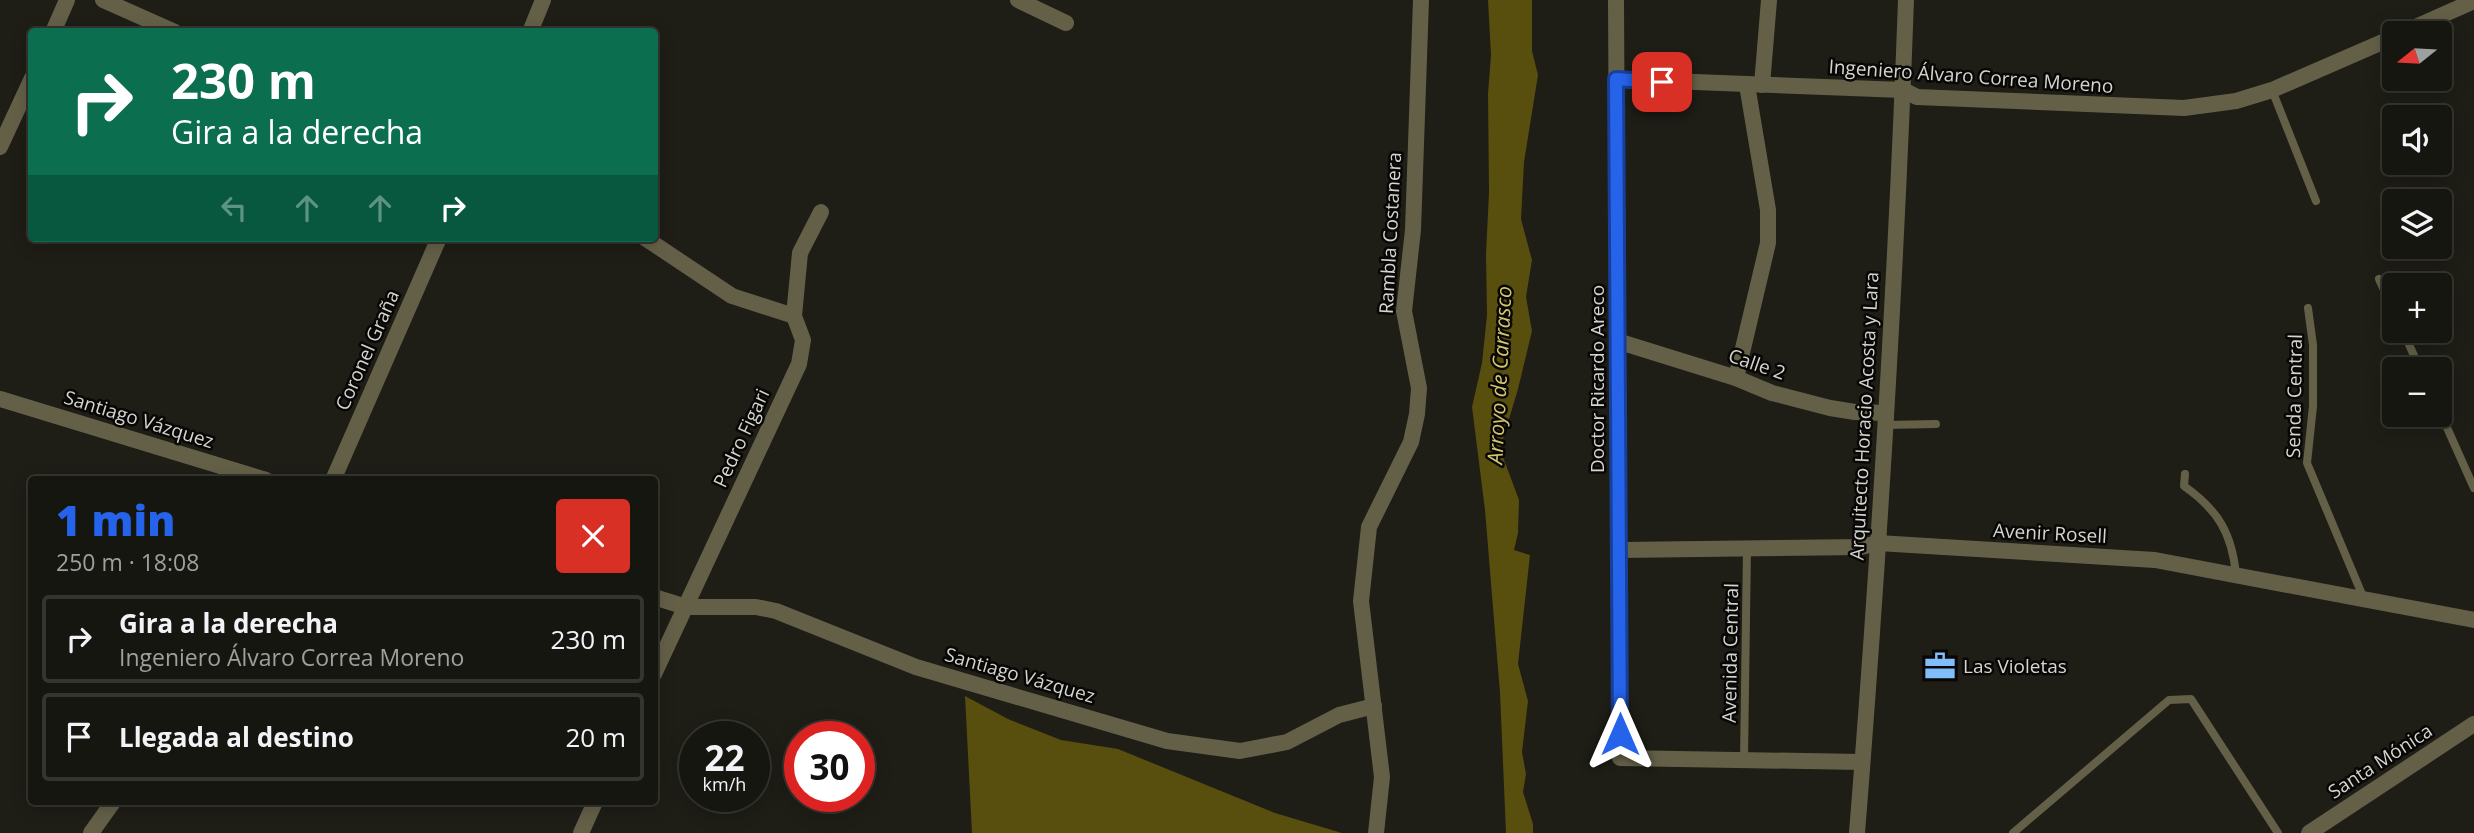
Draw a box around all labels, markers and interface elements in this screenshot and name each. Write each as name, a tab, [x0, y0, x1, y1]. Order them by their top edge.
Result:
north arrow	[2382, 21, 2452, 91]
map controls	[2382, 21, 2452, 427]
text: 230 m	[171, 47, 316, 113]
pin	[1632, 52, 1692, 112]
street label: Ingeniero Álvaro Correa Moreno	[1828, 53, 2114, 99]
icon: right	[56, 56, 147, 147]
icon: arrive	[1643, 63, 1681, 101]
button: sound	[2382, 105, 2452, 175]
text: Gira a la derecha	[171, 110, 423, 153]
street label: Rambla Costanera	[1373, 151, 1407, 315]
icon: left	[215, 189, 253, 227]
icon: ahead	[288, 189, 326, 227]
icon: ahead	[361, 189, 399, 227]
icon: right	[434, 189, 472, 227]
button: layers	[2382, 189, 2452, 259]
street label: Arquitecto Horacio Acosta y Lara	[1843, 271, 1885, 561]
button: +	[2382, 273, 2452, 343]
water label: Arroyo de Carrasco	[1480, 285, 1518, 467]
street label: Doctor Ricardo Areco	[1584, 285, 1610, 473]
street label: Coronel Graña	[329, 286, 405, 414]
street label: Senda Central	[2280, 334, 2308, 458]
street label: Calle 2	[1725, 342, 1789, 386]
button: −	[2382, 357, 2452, 427]
street label: Santiago Vázquez	[61, 384, 217, 454]
street label: Pedro Figari	[707, 385, 775, 491]
text: 1 min	[56, 491, 175, 548]
button: close	[556, 499, 630, 573]
street label: Avenir Rosell	[1992, 517, 2108, 549]
text: 250 m · 18:08	[56, 546, 199, 578]
street label: Avenida Central	[1716, 583, 1744, 723]
text: Gira a la derecha	[119, 605, 338, 641]
icon: right	[60, 620, 98, 658]
text: 230 m	[551, 621, 626, 657]
text: Ingeniero Álvaro Correa Moreno	[119, 641, 464, 673]
street label: Santiago Vázquez	[942, 641, 1098, 709]
office icon: Las Violetas	[1923, 649, 1957, 683]
place label: Las Violetas	[1963, 653, 2067, 679]
position arrow	[1583, 697, 1657, 771]
icon: arrive	[60, 718, 98, 756]
street label: Santa Mónica	[2323, 718, 2437, 804]
text: Llegada al destino	[119, 719, 354, 755]
text: 20 m	[565, 719, 626, 755]
speed limit sign: 30	[784, 721, 875, 812]
text: 22	[704, 734, 745, 781]
text: km/h	[703, 772, 746, 796]

